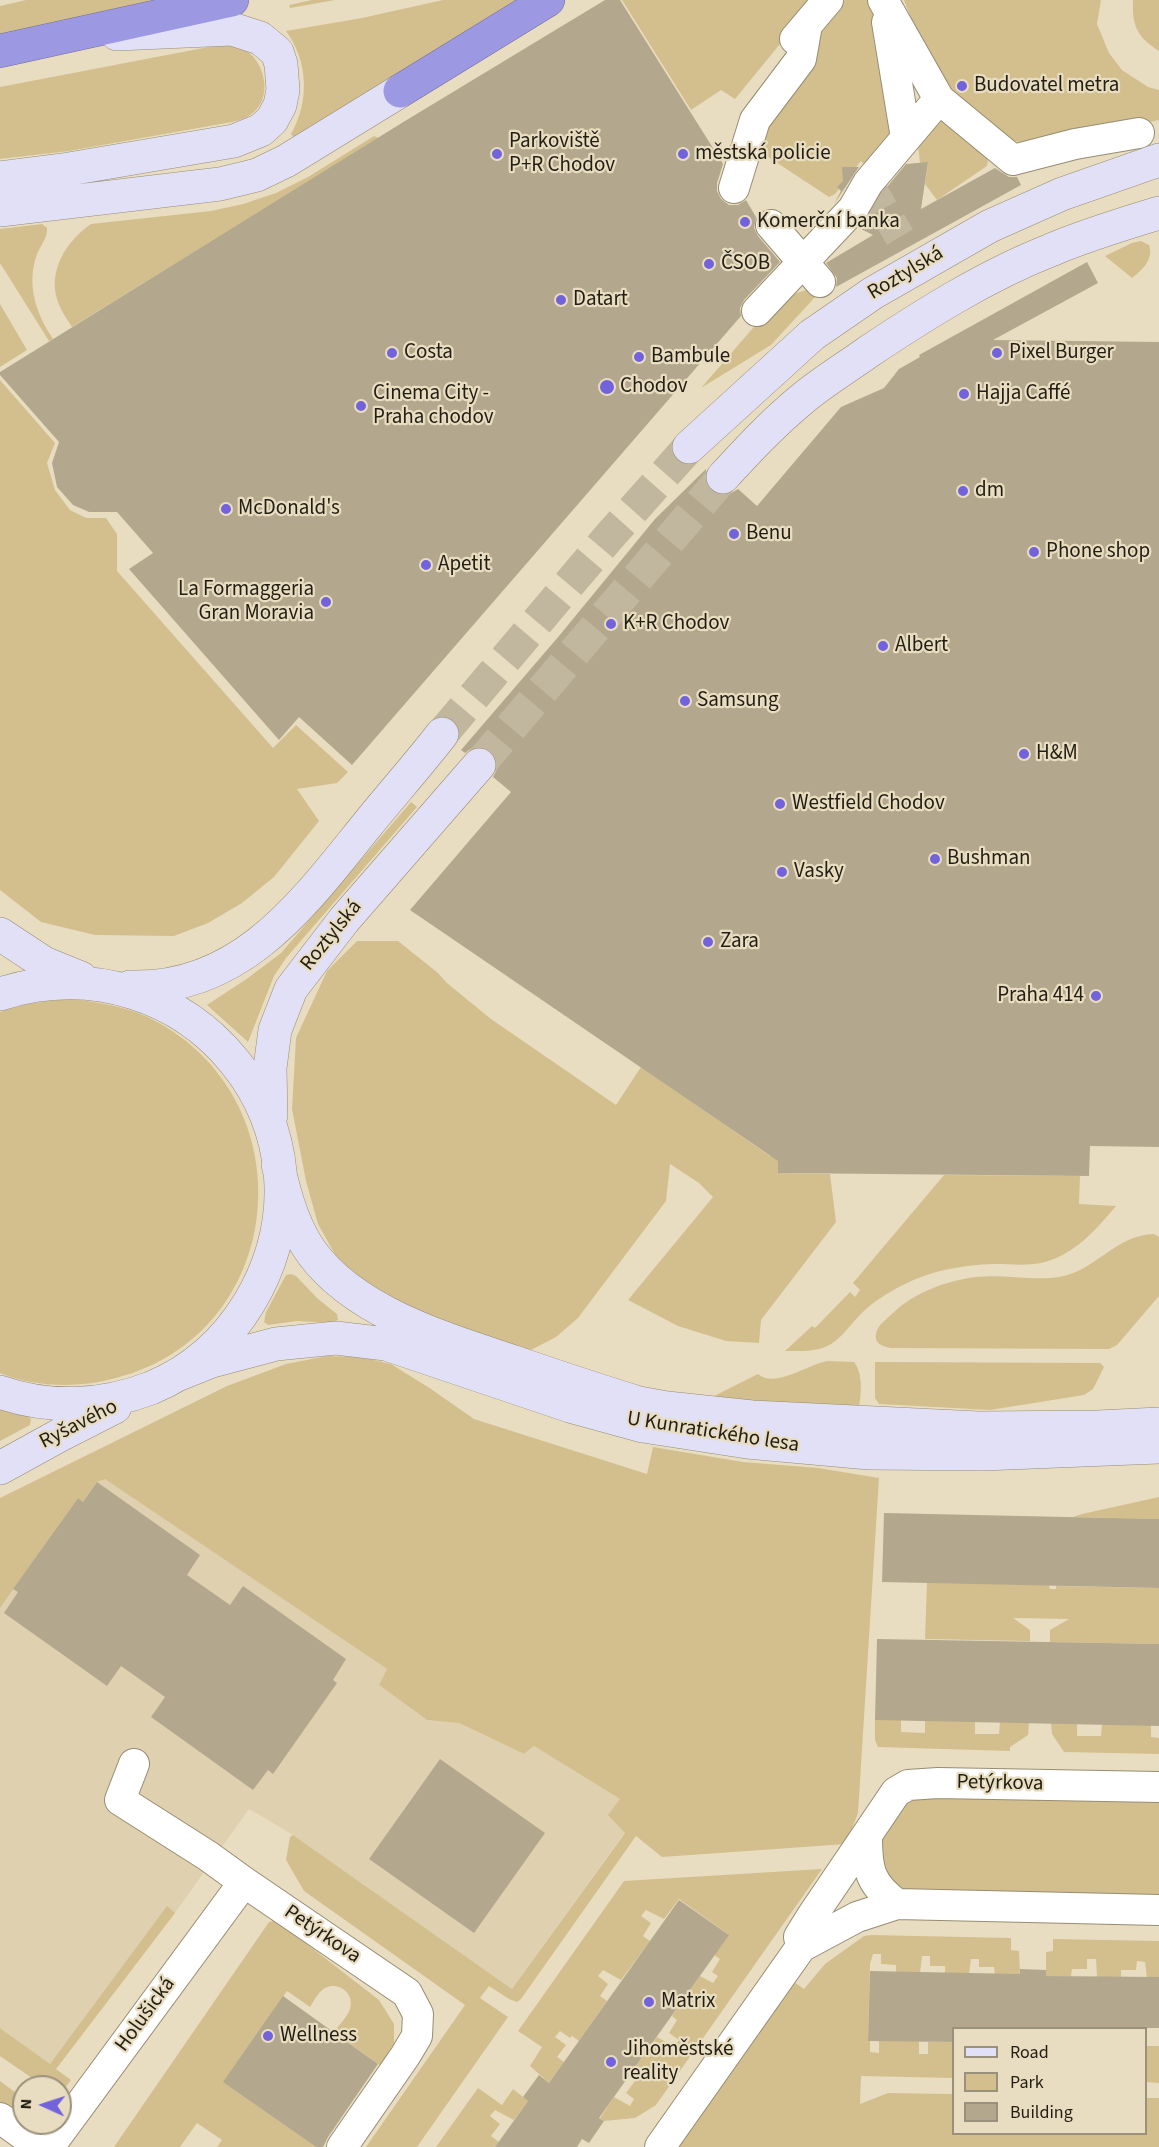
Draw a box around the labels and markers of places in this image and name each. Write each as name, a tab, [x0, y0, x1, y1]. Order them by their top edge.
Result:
place label: Budovatel metra	[974, 73, 1119, 99]
marker: Budovatel metra	[955, 79, 969, 93]
place label: Parkoviště P+R Chodov	[509, 129, 615, 179]
place label: městská policie	[695, 141, 831, 167]
marker: Parkoviště P+R Chodov	[490, 147, 504, 161]
marker: městská policie	[676, 147, 690, 161]
place label: Komerční banka	[757, 209, 900, 235]
marker: Komerční banka	[738, 215, 752, 229]
place label: ČSOB	[721, 251, 770, 277]
marker: ČSOB	[702, 257, 716, 271]
place label: Datart	[573, 287, 628, 313]
marker: Datart	[554, 293, 568, 307]
place label: Costa	[404, 340, 453, 366]
place label: Pixel Burger	[1009, 340, 1114, 366]
place label: Bambule	[651, 344, 730, 370]
marker: Costa	[385, 346, 399, 360]
marker: Pixel Burger	[990, 346, 1004, 360]
marker: Bambule	[632, 350, 646, 364]
place label: Chodov	[620, 374, 688, 400]
marker: Chodov	[598, 378, 616, 396]
place label: Cinema City - Praha chodov	[373, 381, 494, 431]
place label: Hajja Caffé	[976, 381, 1070, 407]
marker: Hajja Caffé	[957, 387, 971, 401]
marker: Cinema City - Praha chodov	[354, 399, 368, 413]
place label: dm	[975, 478, 1004, 504]
marker: dm	[956, 484, 970, 498]
place label: McDonald's	[238, 496, 340, 522]
marker: McDonald's	[219, 502, 233, 516]
place label: Benu	[746, 521, 792, 547]
marker: Benu	[727, 527, 741, 541]
place label: Phone shop	[1046, 539, 1150, 565]
marker: Phone shop	[1027, 545, 1041, 559]
place label: Apetit	[438, 552, 491, 578]
marker: Apetit	[419, 558, 433, 572]
place label: La Formaggeria Gran Moravia	[178, 577, 314, 627]
marker: La Formaggeria Gran Moravia	[319, 595, 333, 609]
place label: K+R Chodov	[623, 611, 729, 637]
marker: K+R Chodov	[604, 617, 618, 631]
place label: Albert	[895, 633, 948, 659]
marker: Albert	[876, 639, 890, 653]
place label: Samsung	[697, 688, 779, 714]
marker: Samsung	[678, 694, 692, 708]
place label: H&M	[1036, 741, 1078, 767]
marker: H&M	[1017, 747, 1031, 761]
place label: Westfield Chodov	[792, 791, 945, 817]
marker: Westfield Chodov	[773, 797, 787, 811]
place label: Bushman	[947, 846, 1030, 872]
marker: Bushman	[928, 852, 942, 866]
place label: Vasky	[794, 859, 844, 885]
marker: Vasky	[775, 865, 789, 879]
place label: Zara	[720, 929, 759, 955]
marker: Zara	[701, 935, 715, 949]
place label: Praha 414	[997, 983, 1084, 1009]
marker: Praha 414	[1089, 989, 1103, 1003]
place label: Matrix	[661, 1989, 715, 2015]
marker: Matrix	[642, 1995, 656, 2009]
place label: Wellness	[280, 2023, 357, 2049]
marker: Wellness	[261, 2029, 275, 2043]
place label: Jihoměstské reality	[623, 2037, 733, 2087]
marker: Jihoměstské reality	[604, 2055, 618, 2069]

